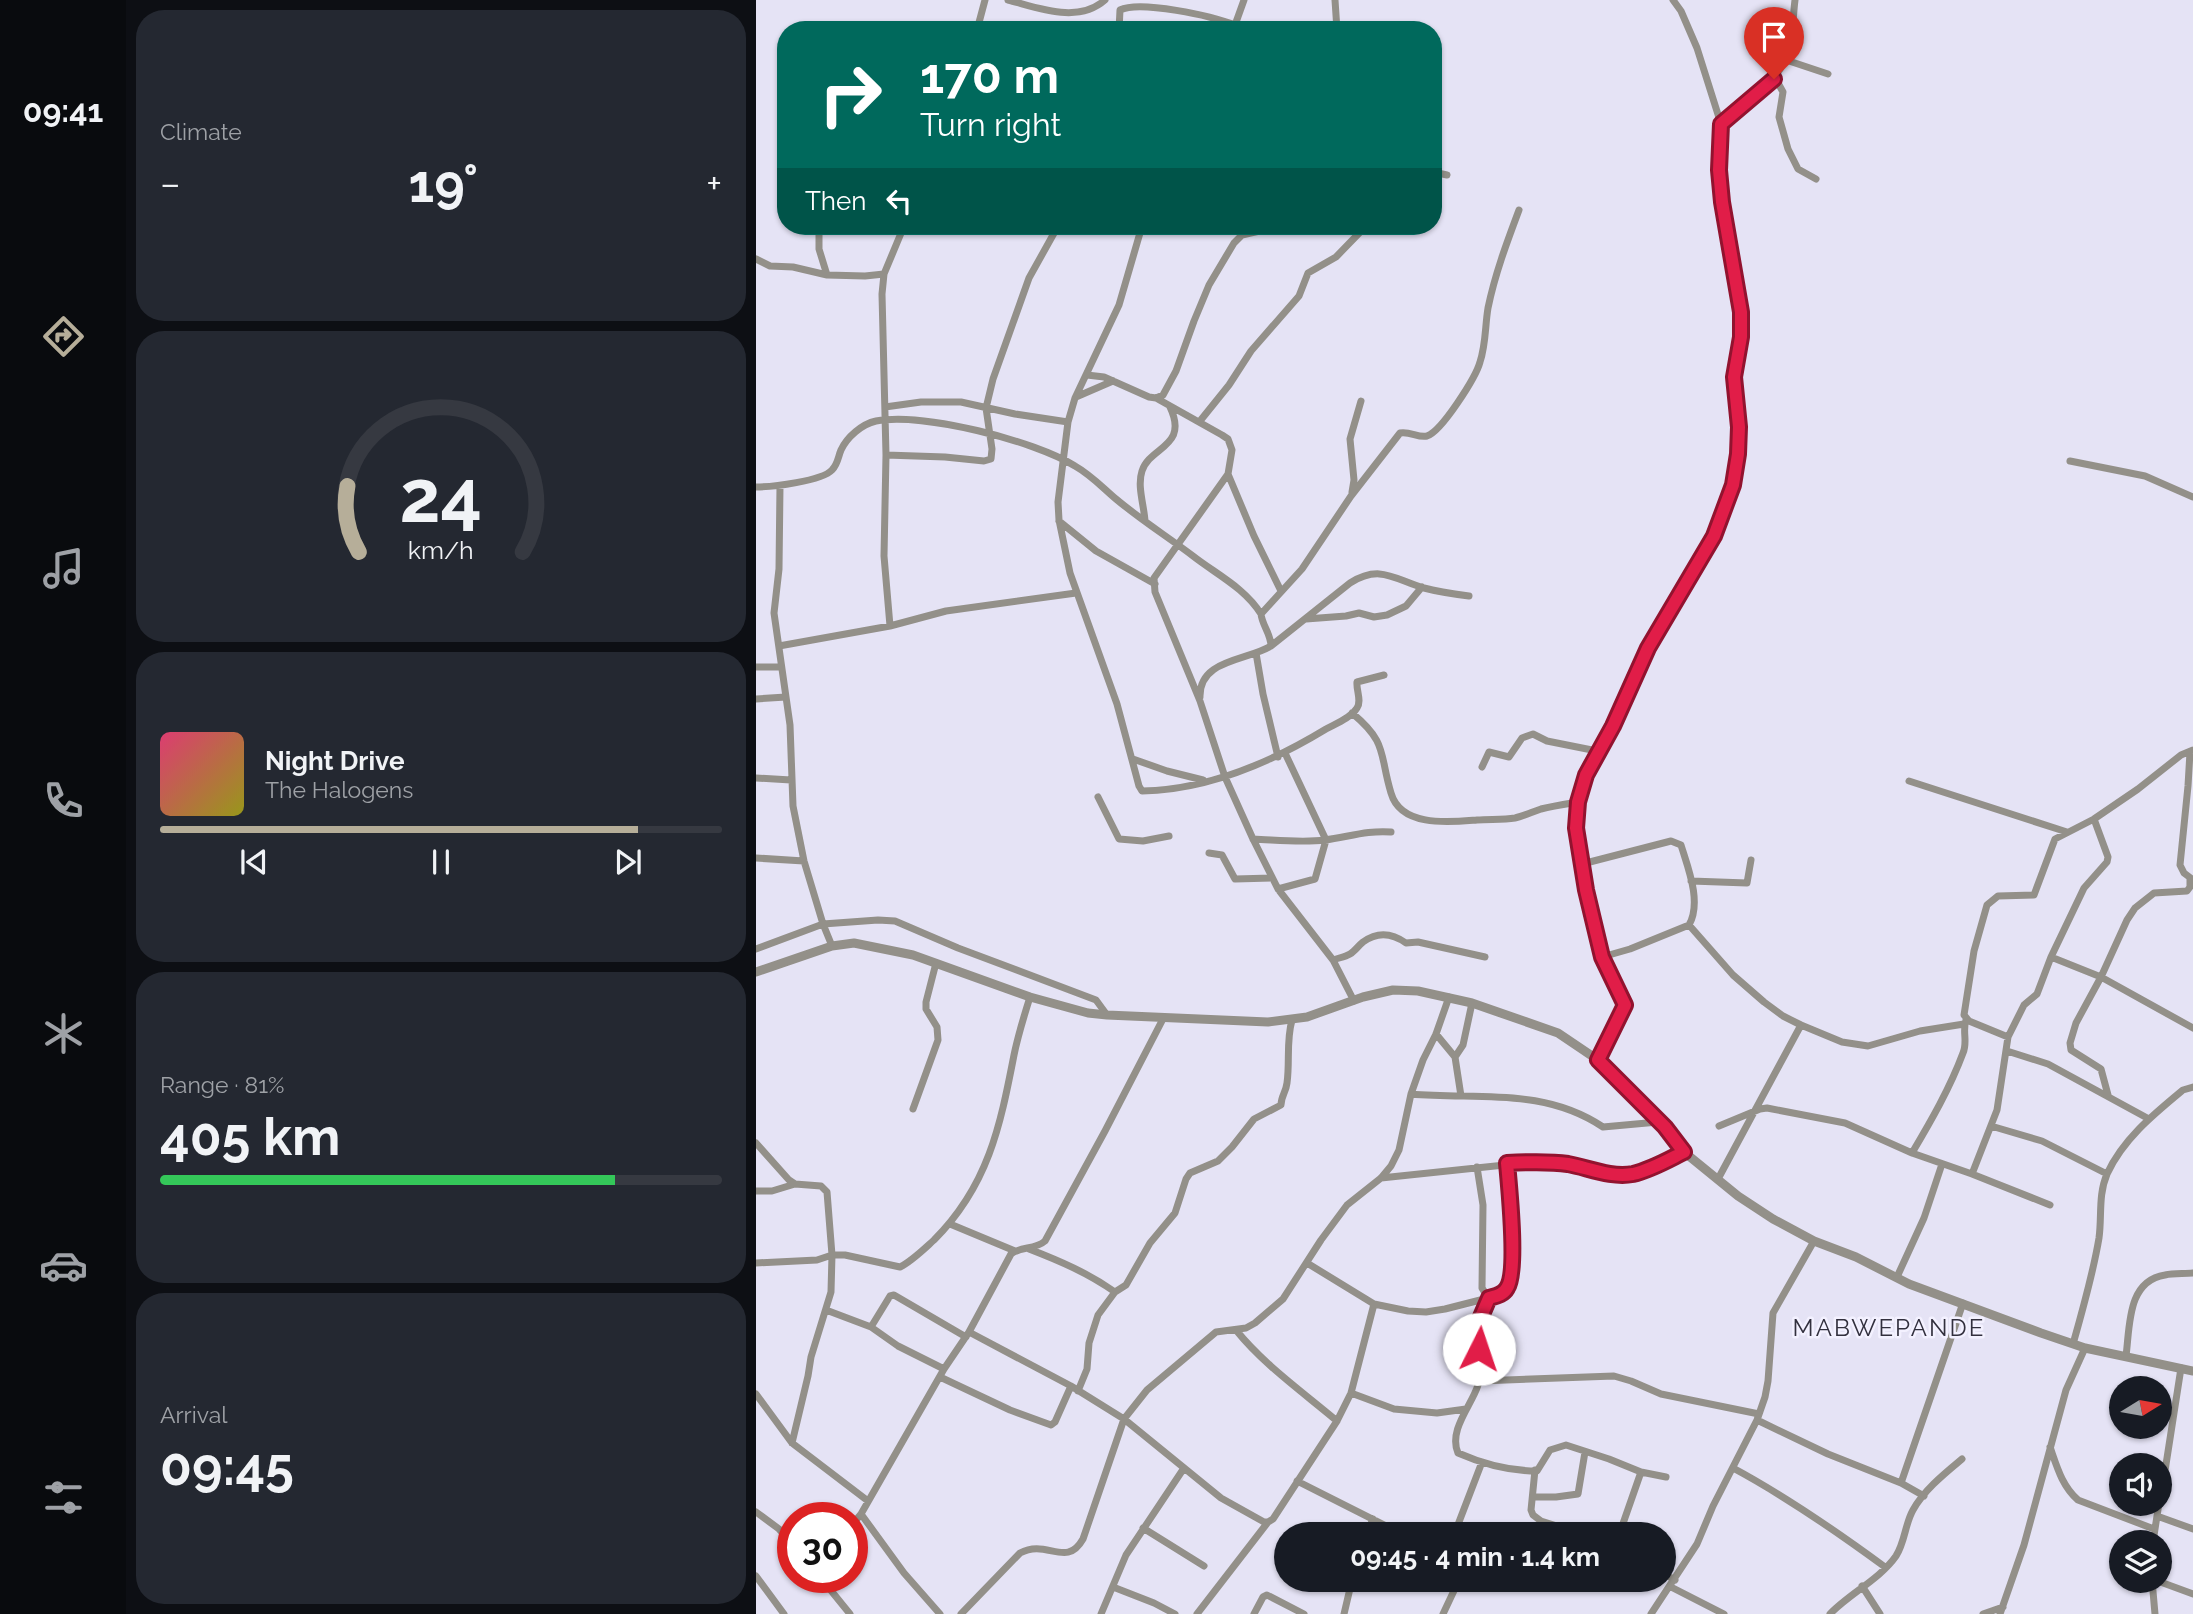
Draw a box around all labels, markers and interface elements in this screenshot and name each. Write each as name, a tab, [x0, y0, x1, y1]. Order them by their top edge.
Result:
pin	[1744, 7, 1804, 79]
icon: arrive	[1755, 18, 1793, 56]
text: 170 m	[920, 47, 1059, 104]
icon: right	[805, 49, 896, 140]
text: 09:41	[23, 92, 103, 129]
text: Turn right	[920, 106, 1061, 143]
text: Climate	[160, 118, 242, 145]
text: 19°	[409, 153, 478, 214]
text: −	[160, 161, 180, 206]
text: +	[706, 161, 722, 206]
icon: left	[880, 182, 918, 220]
text: Then	[805, 186, 866, 216]
icon: directions	[39, 312, 88, 361]
text: 24	[400, 455, 482, 540]
text: km/h	[408, 535, 474, 565]
icon: music	[39, 544, 88, 593]
text: Night Drive	[265, 746, 404, 776]
icon: phone	[39, 776, 88, 825]
text: The Halogens	[265, 776, 413, 803]
icon: previous	[235, 843, 273, 881]
icon: pause	[422, 843, 460, 881]
icon: next	[609, 843, 647, 881]
icon: climate	[39, 1009, 88, 1058]
text: Range · 81%	[160, 1071, 284, 1098]
text: 405 km	[160, 1106, 340, 1167]
icon: car	[39, 1241, 88, 1290]
position arrow	[1442, 1312, 1516, 1386]
district label: MABWEPANDE	[1793, 1313, 1985, 1342]
north arrow	[2109, 1376, 2172, 1438]
map controls	[2109, 1376, 2172, 1593]
text: Arrival	[160, 1401, 227, 1428]
text: 09:45	[160, 1436, 294, 1497]
button: sound	[2109, 1453, 2172, 1516]
icon: filters	[39, 1473, 88, 1522]
speed limit sign: 30	[777, 1502, 868, 1593]
button: layers	[2109, 1530, 2172, 1593]
text: 09:45 · 4 min · 1.4 km	[1350, 1542, 1600, 1572]

